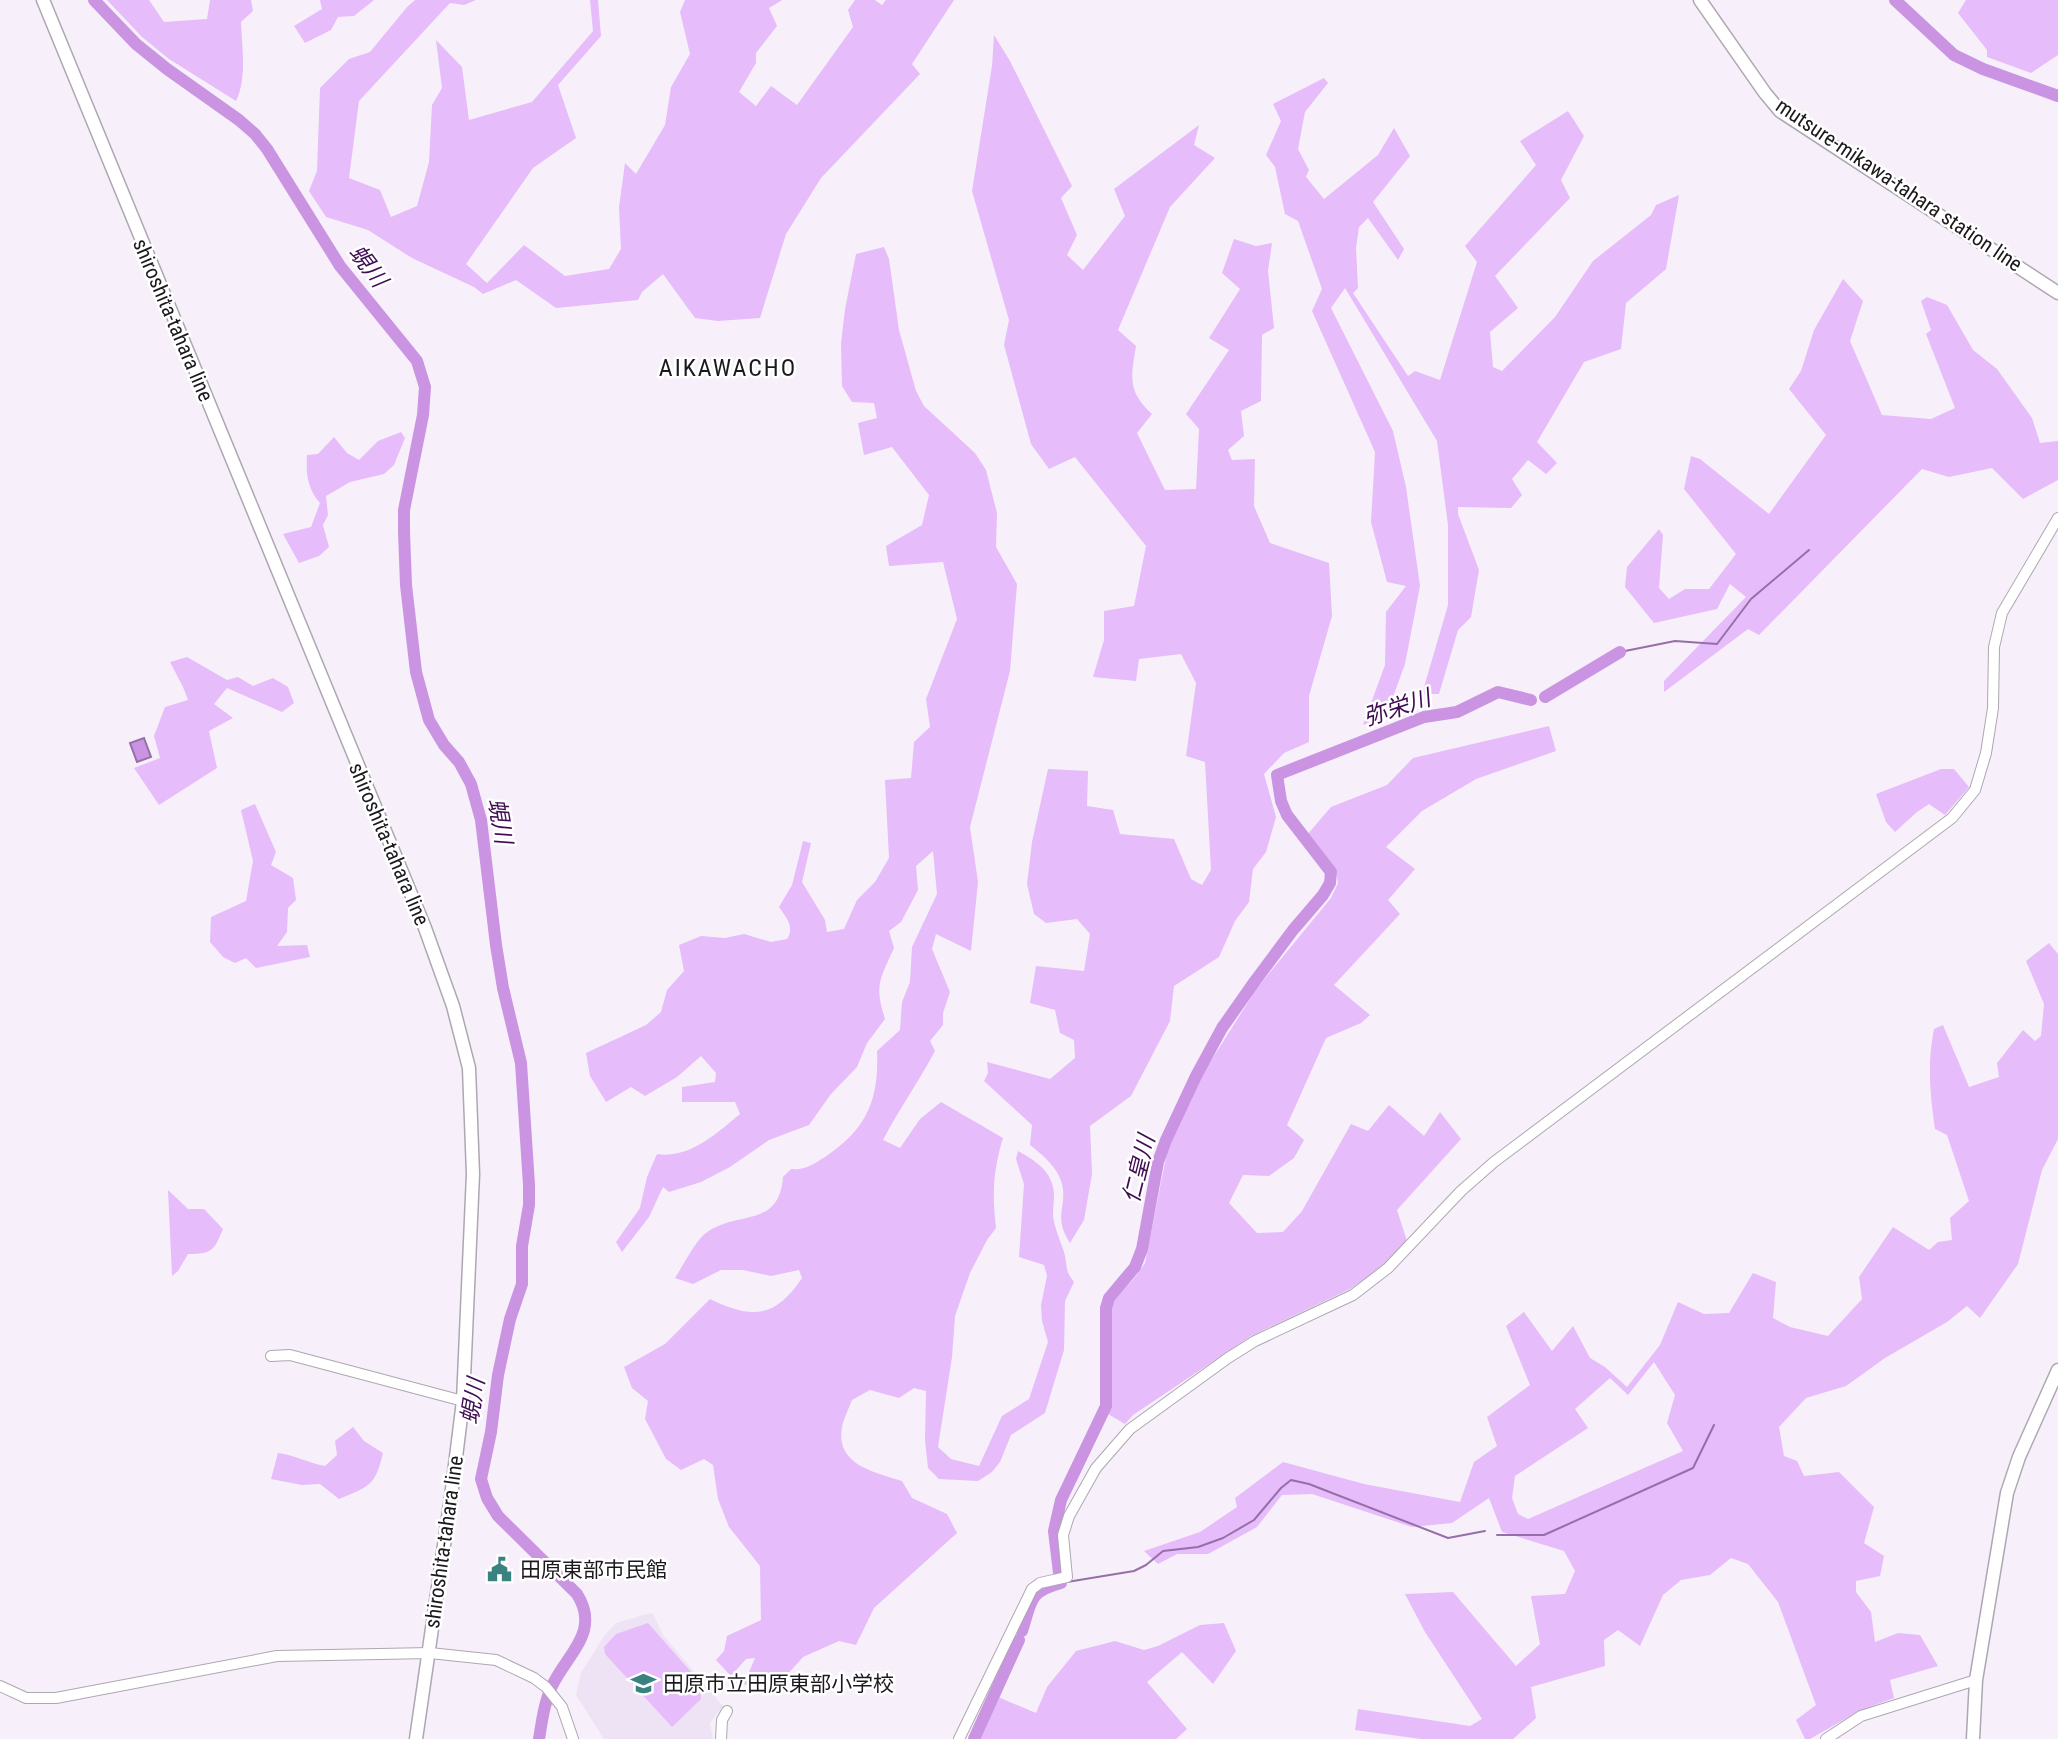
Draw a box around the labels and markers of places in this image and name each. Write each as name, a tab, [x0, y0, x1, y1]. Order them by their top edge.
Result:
public building icon: 田原東部市民館	[486, 1556, 514, 1584]
place label: 田原東部市民館	[520, 1558, 667, 1582]
school or university icon: 田原市立田原東部小学校	[629, 1670, 657, 1698]
place label: 田原市立田原東部小学校	[663, 1672, 894, 1696]

